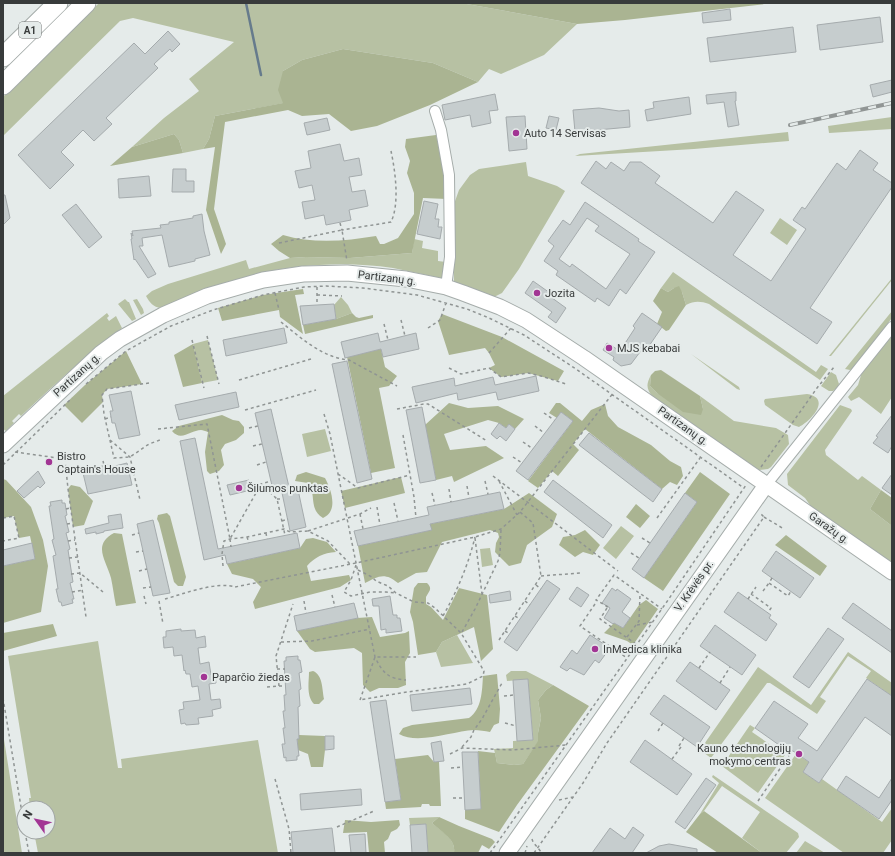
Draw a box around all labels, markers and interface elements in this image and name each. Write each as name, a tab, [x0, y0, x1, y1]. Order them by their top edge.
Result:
road number: A1	[19, 22, 41, 38]
place label: Auto 14 Servisas	[524, 127, 607, 140]
marker: Auto 14 Servisas	[511, 128, 521, 138]
street label: Partizanų g.	[357, 268, 417, 288]
place label: Jozita	[545, 287, 575, 300]
marker: Jozita	[532, 288, 542, 298]
place label: MJS kebabai	[617, 342, 680, 355]
marker: MJS kebabai	[604, 343, 614, 353]
street label: Partizanų g.	[51, 351, 103, 399]
street label: Partizanų g.	[655, 404, 711, 448]
place label: Bistro Captain's House	[57, 450, 136, 476]
marker: Bistro Captain's House	[44, 457, 54, 467]
place label: Šilumos punktas	[247, 482, 329, 495]
marker: Šilumos punktas	[234, 483, 244, 493]
street label: Garažų g.	[806, 509, 852, 547]
street label: V. Krėvės pr.	[672, 558, 716, 614]
place label: InMedica klinika	[603, 643, 682, 656]
marker: InMedica klinika	[590, 644, 600, 654]
place label: Paparčio žiedas	[212, 671, 290, 684]
marker: Paparčio žiedas	[199, 672, 209, 682]
place label: Kauno technologijų mokymo centras	[697, 742, 791, 768]
marker: Kauno technologijų mokymo centras	[794, 749, 804, 759]
north arrow	[16, 800, 56, 840]
text: N	[20, 808, 36, 822]

